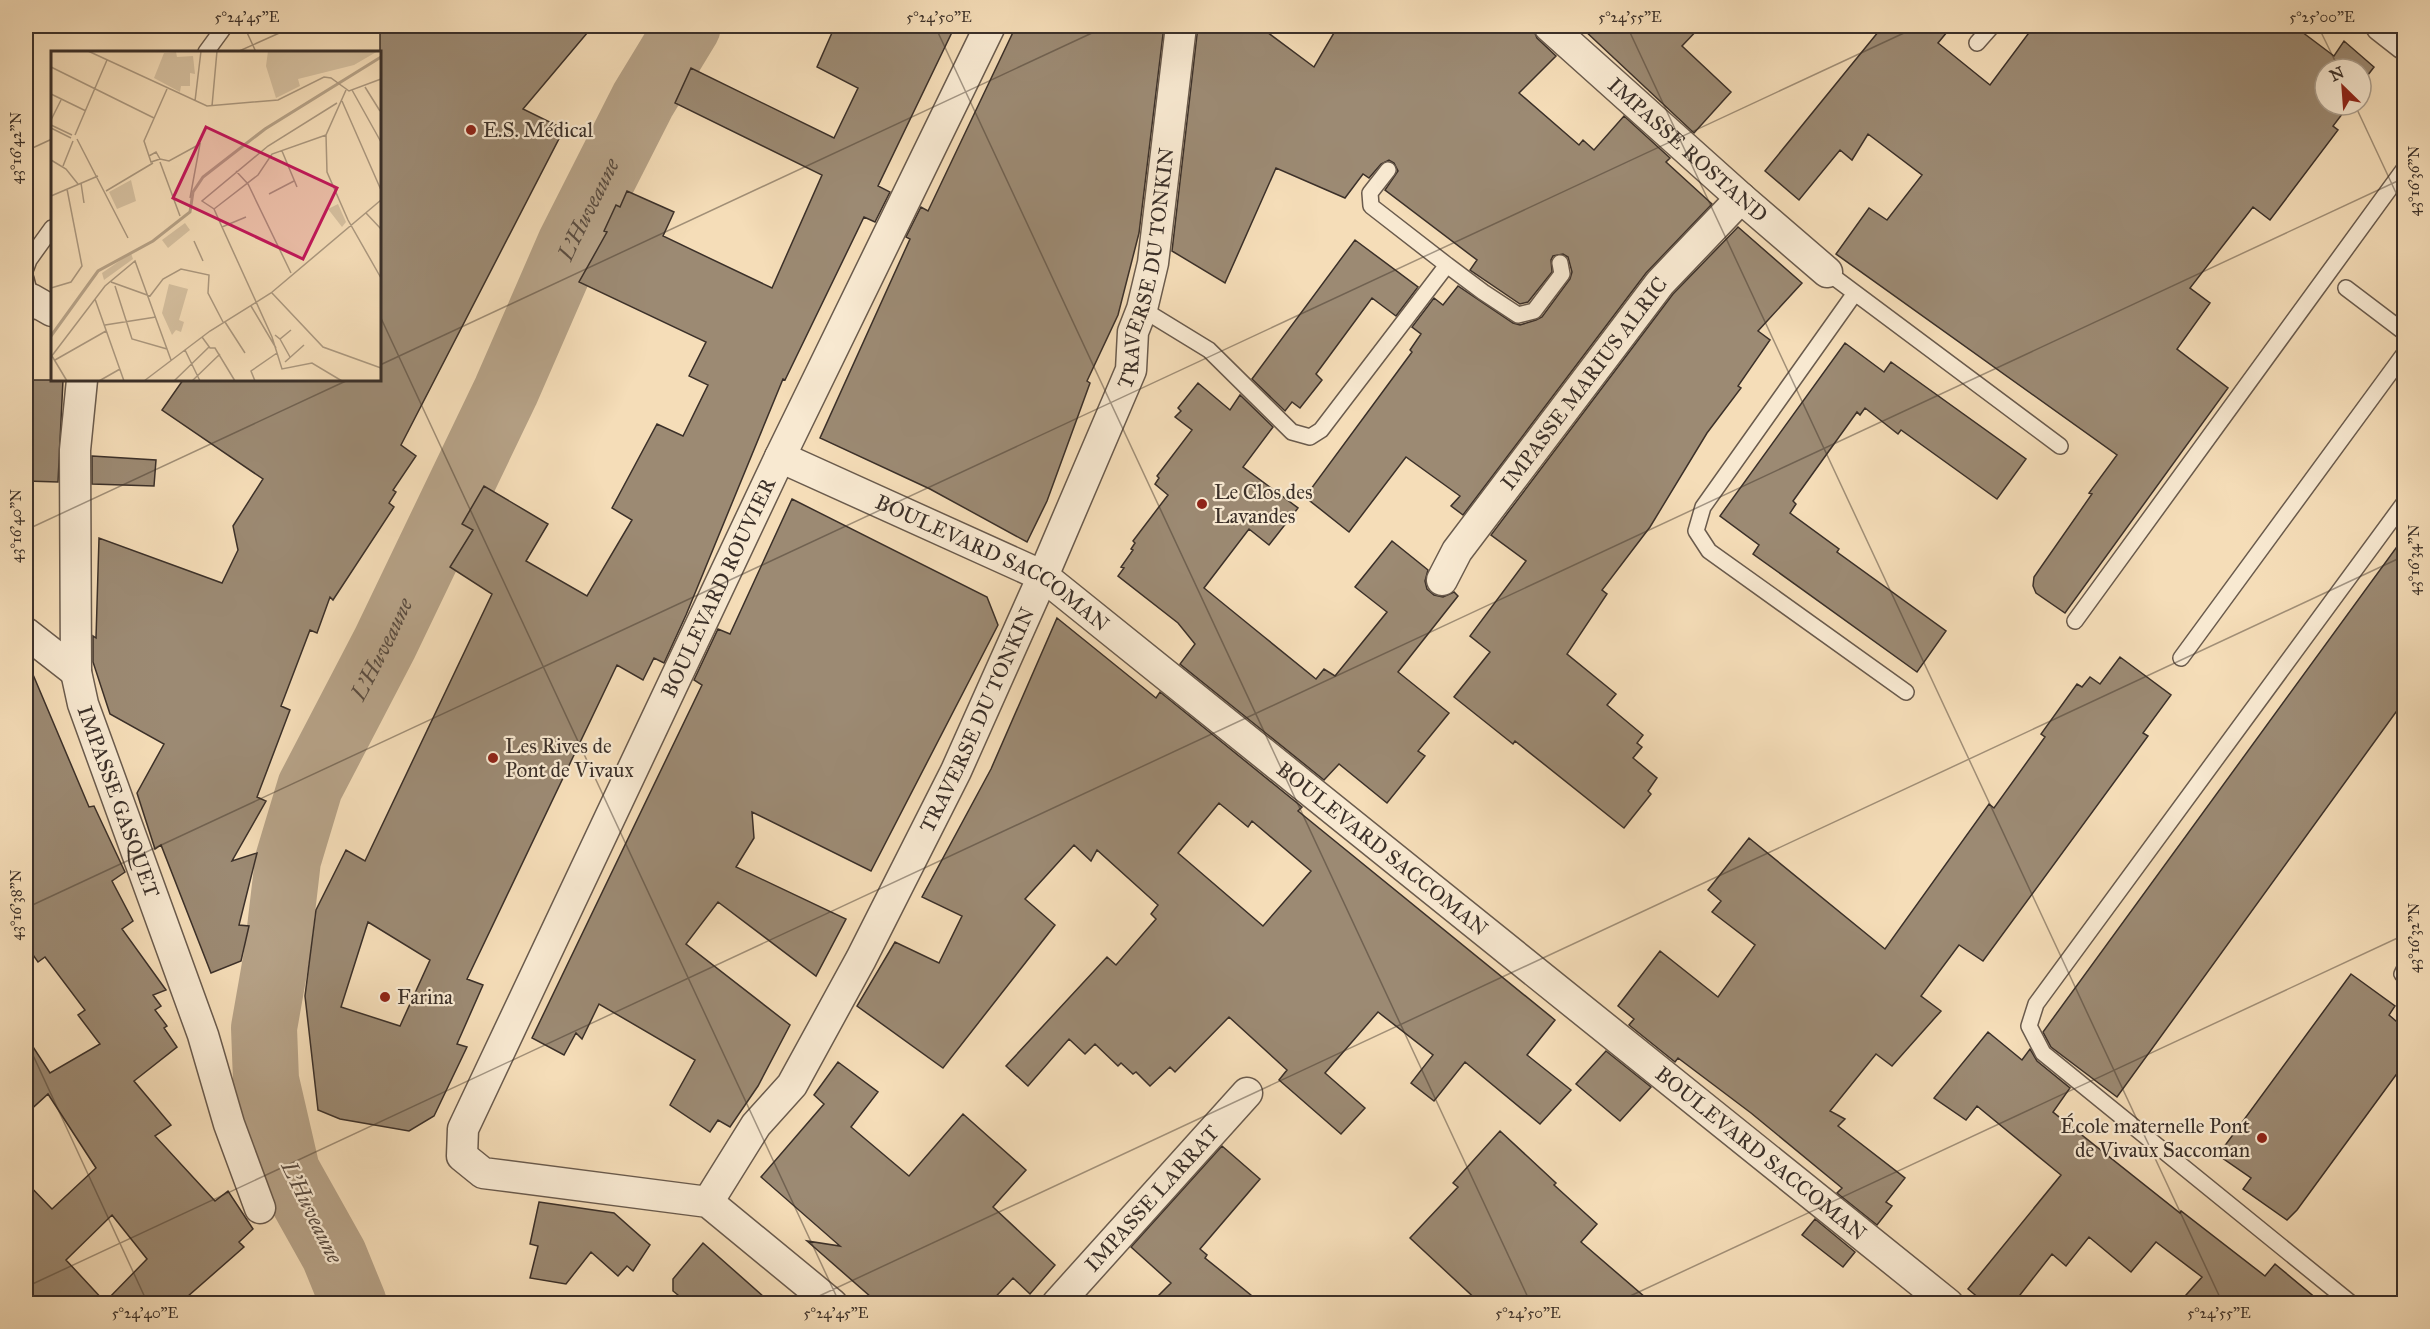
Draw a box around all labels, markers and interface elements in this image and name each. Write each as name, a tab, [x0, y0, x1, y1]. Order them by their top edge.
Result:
text: 5°24'45"E	[215, 8, 280, 26]
text: 5°24'50"E	[906, 8, 972, 26]
text: 5°24'55"E	[1598, 8, 1662, 26]
text: 5°25'00"E	[2289, 8, 2355, 26]
inset map	[51, 51, 381, 381]
north arrow	[2313, 57, 2373, 117]
text: N	[2327, 62, 2347, 85]
street label: IMPASSE ROSTAND	[1602, 72, 1773, 228]
text: 43°16'42"N	[7, 111, 25, 184]
place label: E.S. Médical	[483, 117, 593, 143]
marker: E.S. Médical	[464, 123, 478, 137]
text: 43°16'36"N	[2405, 145, 2423, 216]
street label: TRAVERSE DU TONKIN	[1112, 146, 1180, 392]
water label: L'Huveaune	[551, 153, 625, 265]
street label: IMPASSE MARIUS ALRIC	[1495, 272, 1673, 495]
street label: BOULEVARD ROUVIER	[655, 472, 782, 702]
place label: Le Clos des Lavandes	[1214, 479, 1313, 529]
text: 43°16'40"N	[7, 489, 25, 563]
street label: BOULEVARD SACCOMAN	[871, 489, 1115, 637]
marker: Le Clos des Lavandes	[1195, 497, 1209, 511]
text: 43°16'34"N	[2405, 524, 2423, 596]
water label: L'Huveaune	[344, 593, 418, 705]
street label: TRAVERSE DU TONKIN	[914, 603, 1040, 837]
street label: IMPASSE GASQUET	[72, 702, 165, 901]
place label: Les Rives de Pont de Vivaux	[505, 733, 635, 783]
marker: Les Rives de Pont de Vivaux	[486, 751, 500, 765]
street label: BOULEVARD SACCOMAN	[1271, 756, 1493, 942]
text: 43°16'38"N	[7, 869, 25, 940]
text: 43°16'32"N	[2405, 903, 2423, 973]
place label: Farina	[397, 984, 453, 1010]
marker: Farina	[378, 990, 392, 1004]
street label: BOULEVARD SACCOMAN	[1650, 1061, 1872, 1246]
place label: École maternelle Pont de Vivaux Saccoman	[2060, 1112, 2251, 1163]
street label: IMPASSE LARRAT	[1079, 1120, 1225, 1277]
marker: École maternelle Pont de Vivaux Saccoman	[2255, 1131, 2269, 1145]
water label: L'Huveaune	[275, 1156, 349, 1268]
text: 5°24'40"E	[112, 1304, 179, 1322]
text: 5°24'45"E	[804, 1304, 869, 1322]
text: 5°24'50"E	[1495, 1304, 1561, 1322]
text: 5°24'55"E	[2187, 1304, 2251, 1322]

